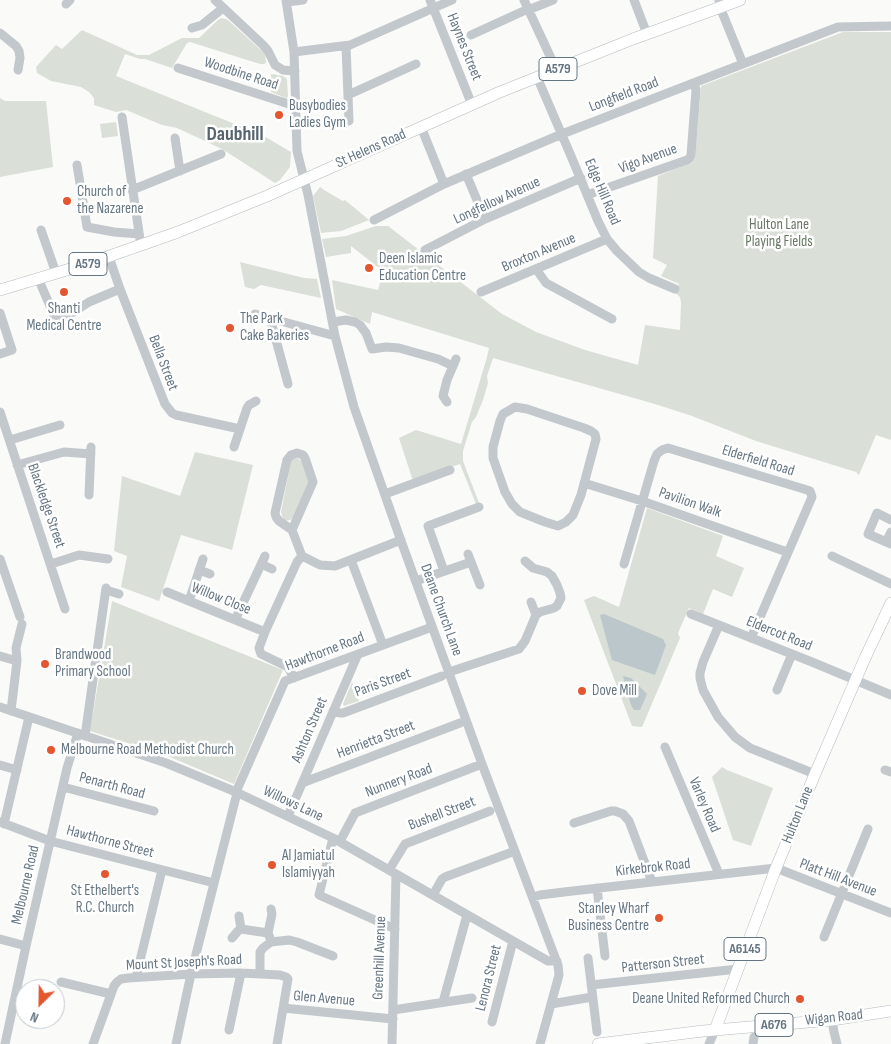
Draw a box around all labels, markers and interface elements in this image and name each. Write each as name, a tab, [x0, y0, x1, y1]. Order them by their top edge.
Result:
street label: Haynes Street	[442, 11, 486, 83]
street label: Woodbine Road	[202, 54, 280, 94]
road number: A579	[539, 58, 577, 80]
street label: Longfield Road	[587, 74, 661, 116]
place label: Busybodies Ladies Gym	[289, 97, 346, 132]
marker: Busybodies Ladies Gym	[273, 109, 285, 121]
district label: Daubhill	[207, 123, 263, 147]
street label: St Helens Road	[333, 126, 409, 172]
street label: Vigo Avenue	[616, 140, 680, 178]
street label: Edge Hill Road	[580, 156, 624, 228]
street label: Longfellow Avenue	[451, 173, 543, 229]
place label: Church of the Nazarene	[77, 183, 144, 218]
marker: Church of the Nazarene	[61, 195, 73, 207]
park label: Hulton Lane Playing Fields	[745, 216, 813, 251]
street label: Broxton Avenue	[499, 229, 579, 277]
place label: Deen Islamic Education Centre	[379, 250, 466, 285]
road number: A579	[69, 252, 107, 276]
marker: Deen Islamic Education Centre	[363, 262, 375, 274]
marker: Shanti Medical Centre	[58, 286, 70, 298]
place label: Shanti Medical Centre	[26, 300, 102, 335]
place label: The Park Cake Bakeries	[240, 310, 309, 345]
marker: The Park Cake Bakeries	[224, 322, 236, 334]
street label: Bella Street	[144, 333, 182, 393]
street label: Elderfield Road	[720, 441, 796, 481]
street label: Blackledge Street	[23, 461, 69, 551]
street label: Pavilion Walk	[656, 484, 724, 522]
street label: Deane Church Lane	[416, 562, 466, 658]
street label: Willow Close	[189, 579, 253, 619]
street label: Eldercot Road	[743, 613, 815, 655]
street label: Hawthorne Road	[283, 629, 367, 675]
place label: Brandwood Primary School	[55, 646, 131, 681]
marker: Brandwood Primary School	[39, 658, 51, 670]
street label: Paris Street	[352, 665, 414, 701]
place label: Dove Mill	[592, 682, 637, 700]
marker: Dove Mill	[576, 685, 588, 697]
street label: Ashton Street	[288, 694, 332, 766]
street label: Henrietta Street	[334, 717, 418, 763]
place label: Melbourne Road Methodist Church	[61, 741, 234, 759]
marker: Melbourne Road Methodist Church	[45, 744, 57, 756]
street label: Nunnery Road	[363, 760, 435, 802]
street label: Penarth Road	[77, 769, 147, 803]
street label: Varley Road	[684, 775, 724, 835]
street label: Willows Lane	[260, 782, 326, 826]
street label: Hulton Lane	[778, 784, 818, 846]
street label: Bushell Street	[406, 793, 478, 835]
street label: Hawthorne Street	[64, 822, 156, 862]
street label: Melbourne Road	[8, 844, 44, 926]
place label: Al Jamiatul Islamiyyah	[282, 847, 335, 882]
street label: Kirkebrok Road	[615, 855, 691, 881]
street label: Platt Hill Avenue	[797, 855, 879, 901]
marker: Al Jamiatul Islamiyyah	[266, 859, 278, 871]
marker: St Ethelbert's R.C. Church	[99, 868, 111, 880]
place label: St Ethelbert's R.C. Church	[71, 882, 139, 917]
place label: Stanley Wharf Business Centre	[568, 900, 649, 935]
marker: Stanley Wharf Business Centre	[653, 912, 665, 924]
street label: Greenhill Avenue	[370, 916, 390, 1000]
road number: A6145	[724, 938, 766, 961]
street label: Lenora Street	[472, 943, 506, 1013]
street label: Mount St Joseph's Road	[126, 951, 242, 975]
street label: Patterson Street	[621, 951, 705, 977]
north arrow	[15, 979, 65, 1029]
street label: Glen Avenue	[292, 987, 356, 1011]
place label: Deane United Reformed Church	[632, 990, 790, 1008]
marker: Deane United Reformed Church	[794, 993, 806, 1005]
street label: Wigan Road	[804, 1006, 864, 1030]
text: N	[28, 1008, 41, 1027]
road number: A676	[755, 1014, 793, 1036]

